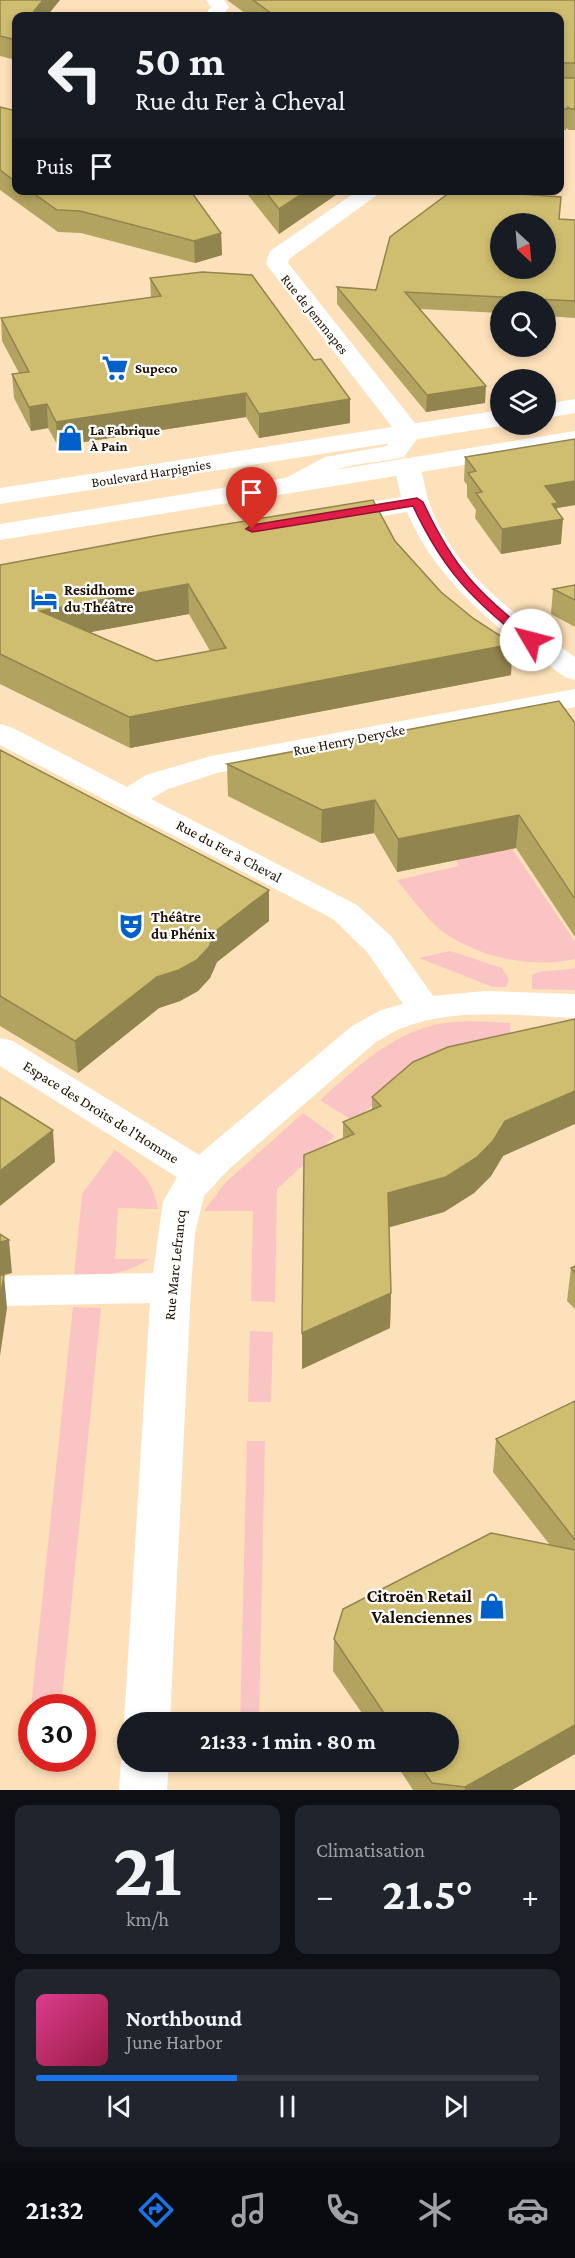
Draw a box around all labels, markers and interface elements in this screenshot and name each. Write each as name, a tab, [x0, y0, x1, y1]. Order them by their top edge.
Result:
icon: left	[36, 36, 114, 114]
text: 50 m	[135, 37, 225, 84]
text: Rue du Fer à Cheval	[135, 86, 345, 116]
icon: arrive	[85, 150, 118, 183]
text: Puis	[36, 154, 73, 179]
north arrow	[490, 213, 556, 279]
map controls	[490, 213, 556, 435]
street label: Rue de Jemmapes	[278, 271, 352, 357]
button: search	[490, 291, 556, 357]
supermarket icon: Supeco	[100, 353, 130, 383]
place label: Supeco	[135, 360, 178, 376]
button: layers	[490, 369, 556, 435]
place label: La Fabrique À Pain	[89, 422, 160, 454]
shop icon: La Fabrique À Pain	[55, 423, 85, 453]
street label: Boulevard Harpignies	[90, 456, 212, 490]
pin	[226, 467, 277, 529]
icon: arrive	[235, 476, 268, 509]
place label: Residhome du Théâtre	[64, 582, 135, 615]
hotel icon: Residhome du Théâtre	[29, 584, 59, 614]
position arrow	[499, 608, 563, 672]
street label: Rue Henry Derycke	[292, 721, 407, 760]
street label: Rue du Fer à Cheval	[174, 817, 284, 886]
place label: Théâtre du Phénix	[151, 909, 215, 942]
theatre icon: Théâtre du Phénix	[116, 911, 146, 941]
street label: Espace des Droits de l'Homme	[20, 1057, 182, 1168]
street label: Rue Marc Lefrancq	[161, 1208, 190, 1321]
place label: Citroën Retail Valenciennes	[366, 1586, 472, 1627]
shop icon: Citroën Retail Valenciennes	[477, 1591, 507, 1621]
speed limit sign: 30	[18, 1694, 96, 1772]
text: 21:33 · 1 min · 80 m	[200, 1729, 376, 1754]
text: 21	[113, 1825, 182, 1912]
text: Climatisation	[316, 1839, 425, 1861]
text: 21.5°	[382, 1869, 473, 1919]
text: −	[316, 1877, 333, 1914]
text: +	[522, 1877, 539, 1914]
text: km/h	[126, 1908, 169, 1930]
text: Northbound	[126, 2006, 242, 2031]
text: June Harbor	[126, 2031, 223, 2053]
icon: previous	[103, 2090, 136, 2123]
icon: pause	[271, 2090, 304, 2123]
icon: next	[439, 2090, 472, 2123]
icon: directions	[135, 2189, 177, 2231]
icon: music	[228, 2189, 270, 2231]
icon: phone	[321, 2189, 363, 2231]
icon: climate	[414, 2189, 456, 2231]
icon: car	[507, 2189, 549, 2231]
text: 21:32	[26, 2195, 84, 2225]

